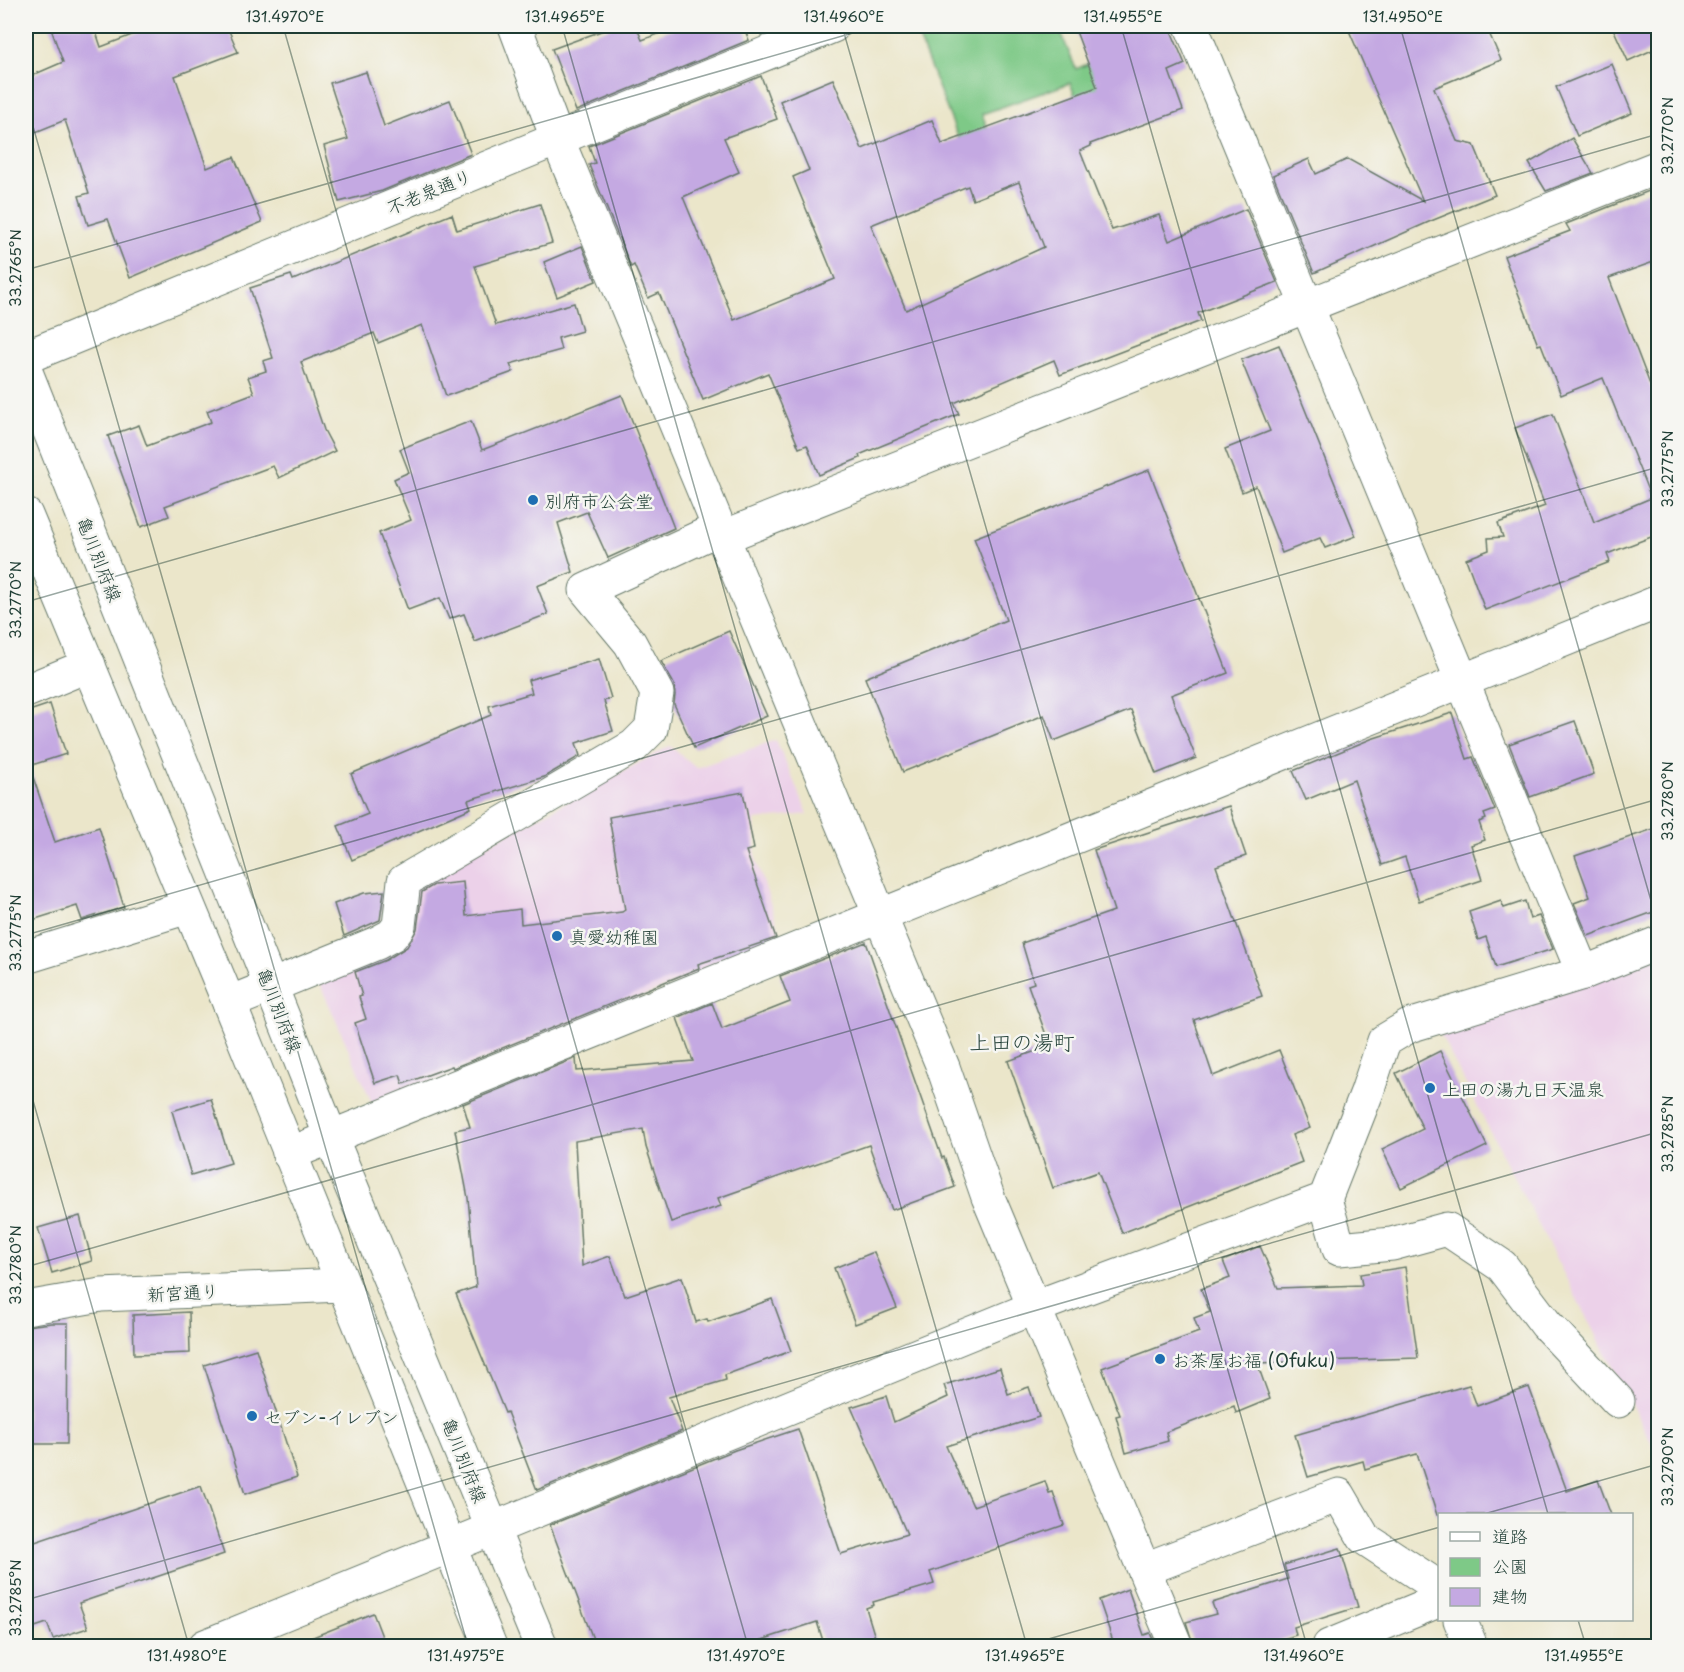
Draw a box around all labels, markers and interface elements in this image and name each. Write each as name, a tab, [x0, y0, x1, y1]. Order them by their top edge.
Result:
text: 131.4970°E	[246, 4, 324, 27]
text: 131.4965°E	[525, 4, 605, 27]
text: 131.4960°E	[803, 4, 885, 27]
text: 131.4955°E	[1083, 4, 1163, 27]
text: 131.4950°E	[1363, 4, 1443, 27]
text: 33.2770°N	[1655, 97, 1678, 175]
street label: 不老泉通り	[382, 162, 476, 220]
text: 33.2765°N	[3, 229, 26, 307]
text: 33.2775°N	[1655, 430, 1678, 508]
place label: 別府市公会堂	[545, 487, 653, 514]
marker: 別府市公会堂	[526, 493, 540, 507]
street label: 亀川別府線	[71, 512, 129, 606]
text: 33.2770°N	[3, 561, 26, 639]
text: 33.2780°N	[1655, 761, 1678, 841]
text: 33.2775°N	[3, 894, 26, 972]
place label: 真愛幼稚園	[569, 923, 659, 950]
marker: 真愛幼稚園	[550, 929, 564, 943]
street label: 亀川別府線	[251, 963, 309, 1057]
district label: 上田の湯町	[970, 1025, 1075, 1057]
place label: 上田の湯九日天温泉	[1442, 1075, 1604, 1102]
marker: 上田の湯九日天温泉	[1423, 1081, 1437, 1095]
text: 33.2785°N	[1655, 1095, 1678, 1173]
text: 33.2780°N	[3, 1225, 26, 1305]
street label: 新宮通り	[146, 1277, 220, 1307]
place label: お茶屋お福 (Ofuku)	[1172, 1346, 1335, 1373]
marker: お茶屋お福 (Ofuku)	[1153, 1352, 1167, 1366]
place label: セブン-イレブン	[264, 1403, 399, 1430]
marker: セブン-イレブン	[245, 1409, 259, 1423]
street label: 亀川別府線	[436, 1413, 494, 1507]
text: 33.2790°N	[1655, 1427, 1678, 1507]
legend	[1438, 1513, 1633, 1621]
text: 道路	[1492, 1522, 1528, 1549]
text: 公園	[1492, 1552, 1528, 1579]
text: 33.2785°N	[3, 1559, 26, 1637]
text: 建物	[1492, 1582, 1528, 1609]
text: 131.4980°E	[147, 1643, 227, 1666]
text: 131.4975°E	[427, 1643, 505, 1666]
text: 131.4970°E	[707, 1643, 785, 1666]
text: 131.4965°E	[985, 1643, 1065, 1666]
text: 131.4960°E	[1263, 1643, 1345, 1666]
text: 131.4955°E	[1544, 1643, 1624, 1666]

